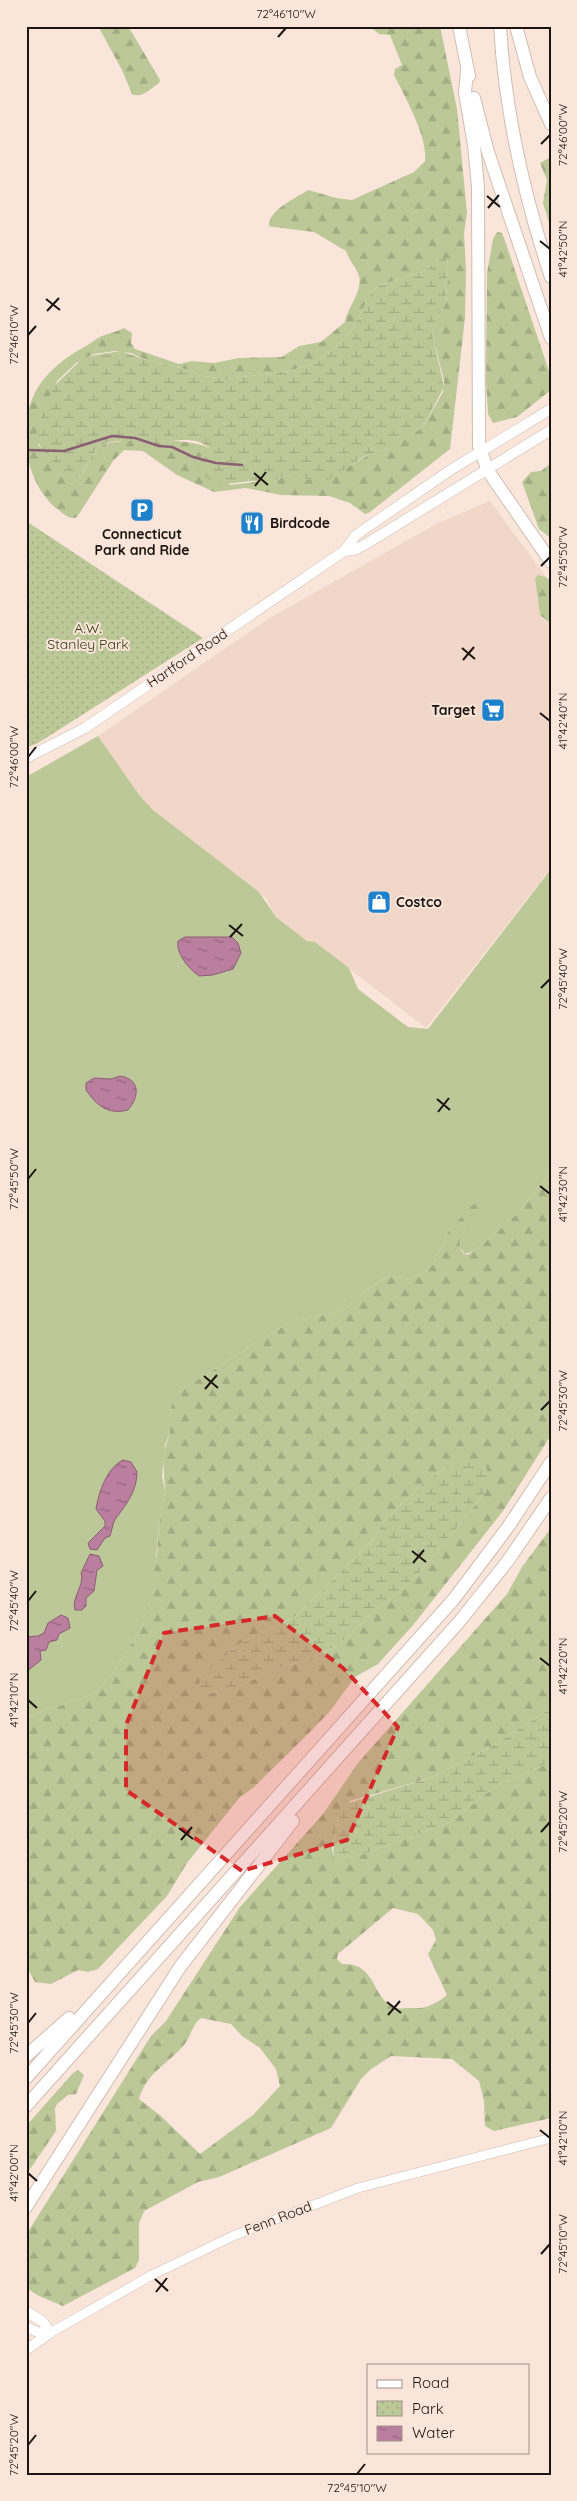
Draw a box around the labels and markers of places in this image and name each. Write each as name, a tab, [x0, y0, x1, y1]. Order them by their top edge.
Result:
parking icon: Connecticut Park and Ride	[129, 497, 155, 523]
restaurant icon: Birdcode	[239, 510, 265, 536]
place label: Birdcode	[270, 514, 330, 532]
place label: Connecticut Park and Ride	[95, 525, 189, 559]
supermarket icon: Target	[480, 697, 506, 723]
place label: Target	[431, 701, 476, 719]
shop icon: Costco	[366, 889, 392, 915]
place label: Costco	[396, 893, 442, 911]

